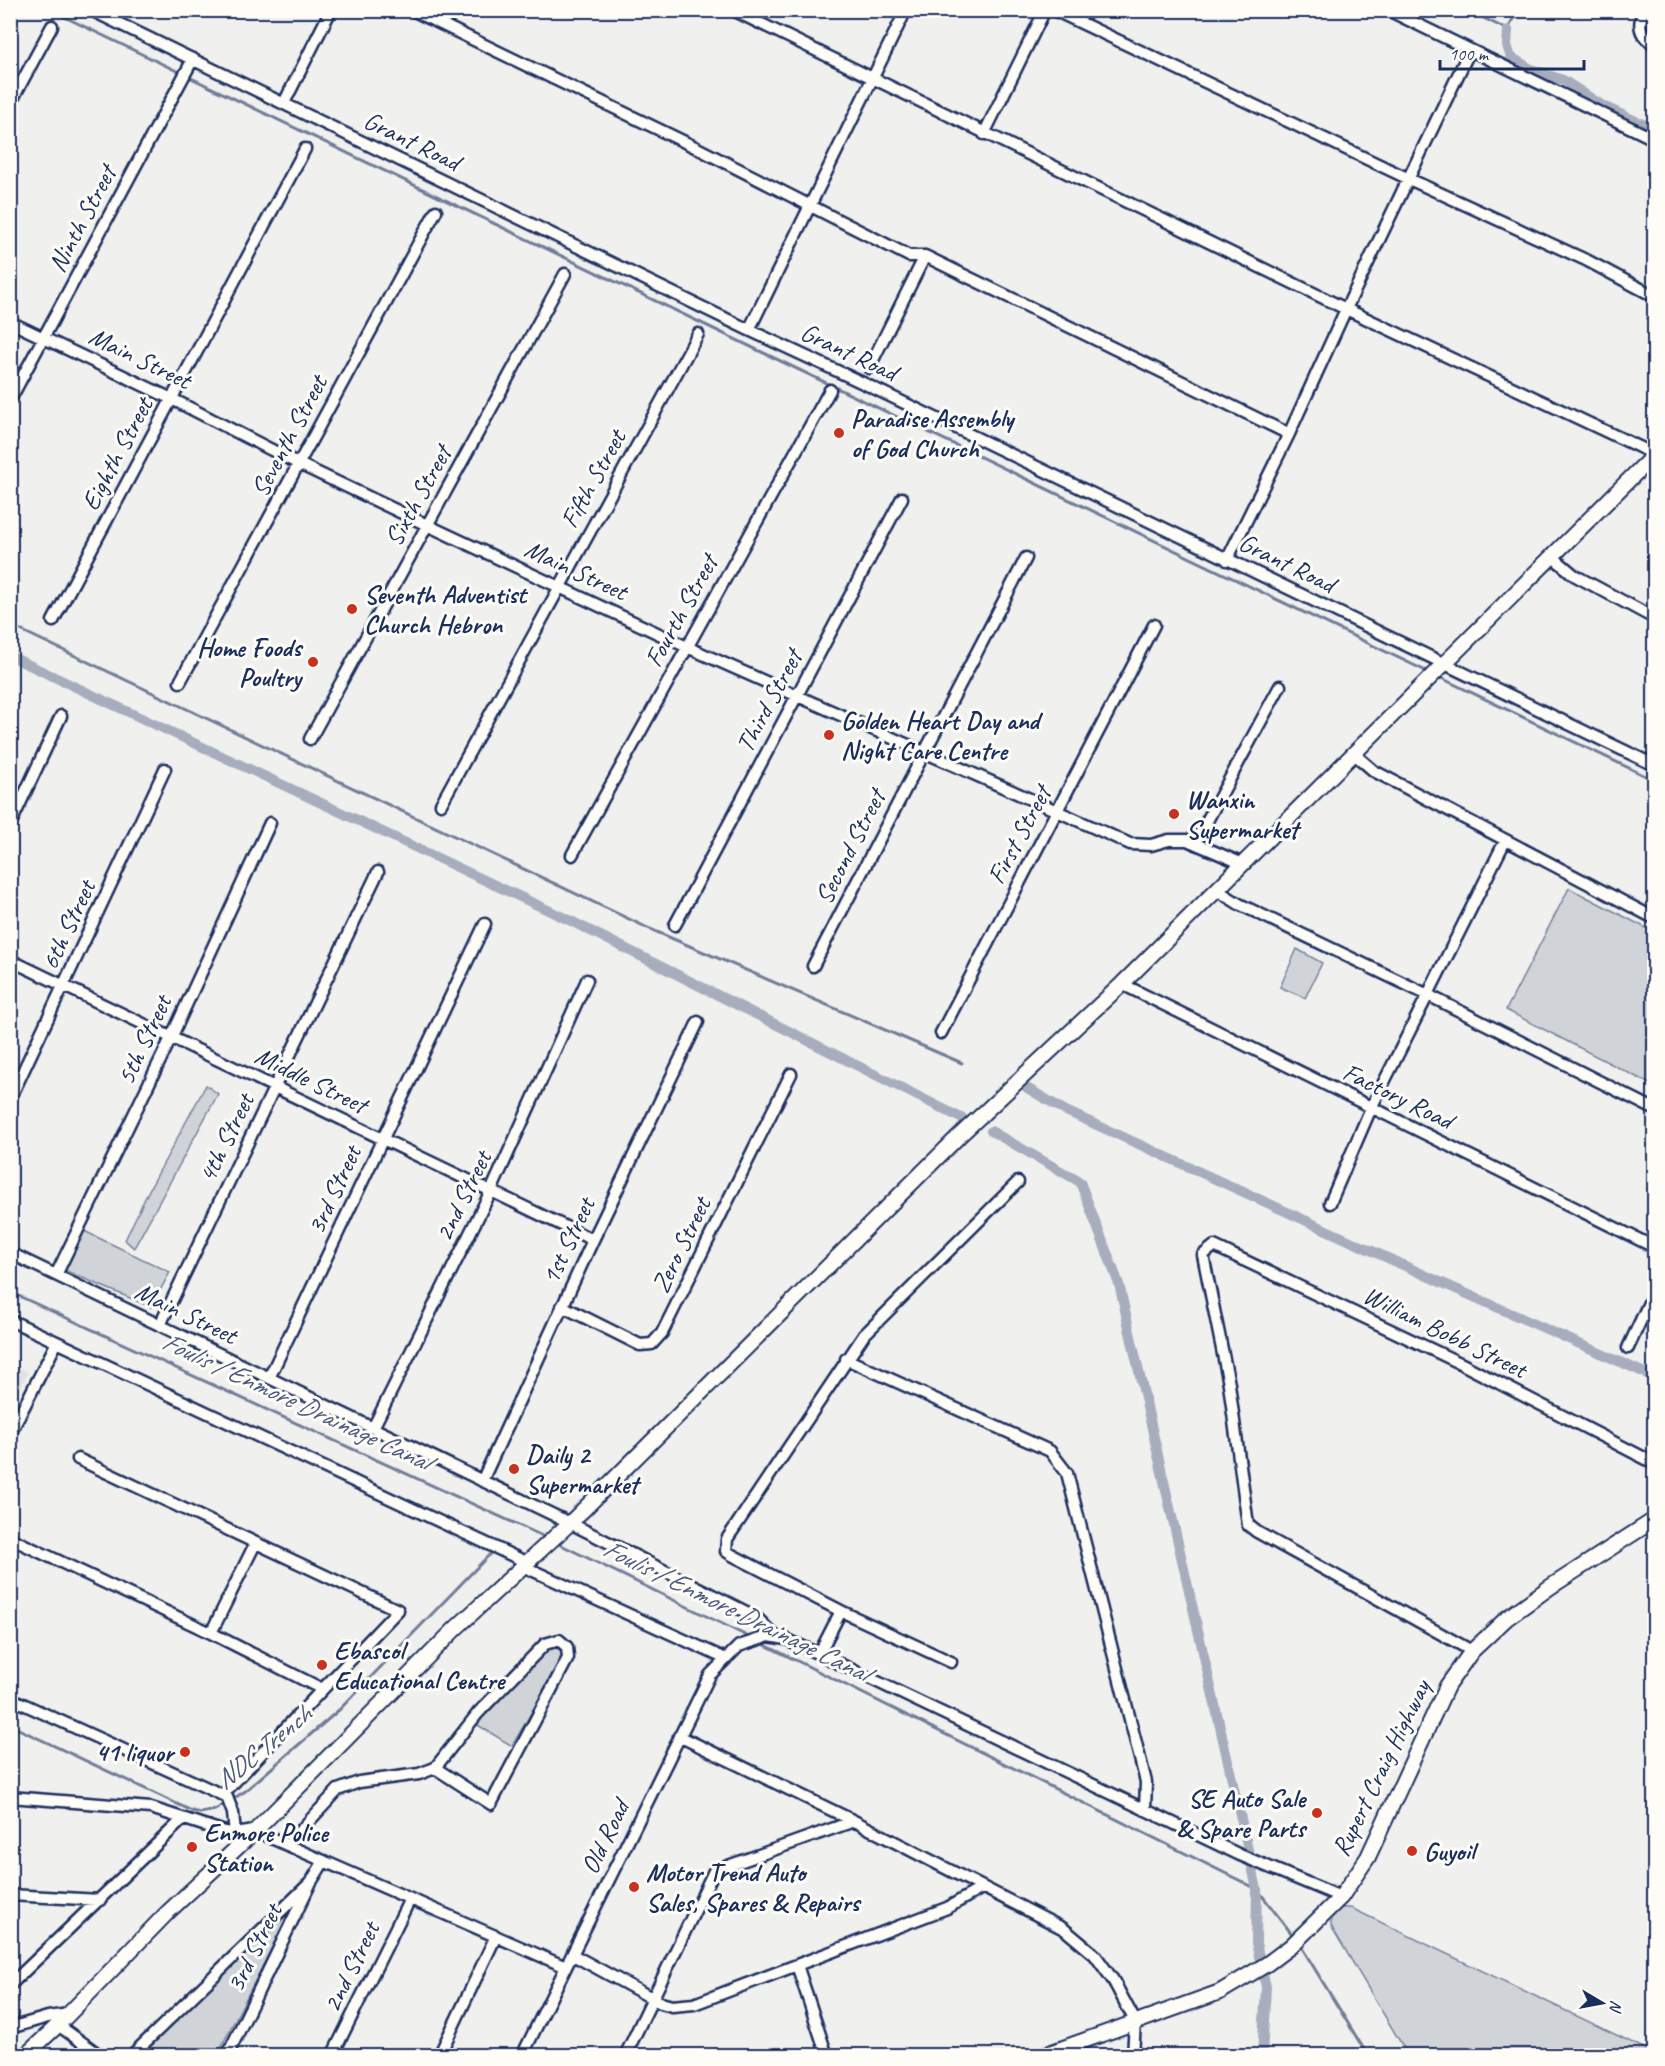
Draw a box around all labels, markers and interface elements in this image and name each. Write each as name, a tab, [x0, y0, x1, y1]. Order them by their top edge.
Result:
scale bar	[1440, 33, 1584, 71]
text: 100 m	[1449, 43, 1490, 65]
street label: Grant Road	[359, 104, 469, 180]
street label: Ninth Street	[40, 157, 125, 278]
street label: Grant Road	[795, 315, 906, 390]
street label: Main Street	[84, 319, 198, 398]
street label: Seventh Street	[243, 368, 336, 502]
street label: Eighth Street	[74, 390, 161, 516]
place label: Paradise Assembly of God Church	[851, 402, 1016, 465]
street label: Fifth Street	[553, 422, 634, 534]
marker: Paradise Assembly of God Church	[832, 426, 846, 440]
street label: Sixth Street	[377, 437, 461, 552]
street label: Grant Road	[1234, 526, 1344, 602]
street label: Main Street	[520, 532, 635, 609]
street label: Fourth Street	[637, 546, 727, 673]
place label: Seventh Adventist Church Hebron	[364, 578, 528, 641]
marker: Seventh Adventist Church Hebron	[345, 602, 359, 616]
place label: Home Foods Poultry	[197, 631, 304, 694]
street label: Third Street	[728, 641, 811, 758]
marker: Home Foods Poultry	[306, 655, 320, 669]
place label: Golden Heart Day and Night Care Centre	[841, 704, 1044, 767]
marker: Golden Heart Day and Night Care Centre	[822, 728, 836, 742]
street label: First Street	[980, 777, 1060, 890]
street label: Second Street	[807, 781, 894, 910]
place label: Wanxin Supermarket	[1186, 783, 1302, 846]
marker: Wanxin Supermarket	[1167, 807, 1181, 821]
street label: 6th Street	[33, 873, 104, 975]
street label: 5th Street	[109, 988, 180, 1090]
street label: Middle Street	[250, 1039, 375, 1123]
street label: Factory Road	[1338, 1055, 1462, 1138]
street label: 4th Street	[190, 1086, 263, 1188]
street label: 3rd Street	[299, 1138, 370, 1239]
street label: 2nd Street	[427, 1143, 500, 1246]
street label: 1st Street	[534, 1190, 603, 1289]
street label: Zero Street	[644, 1190, 719, 1298]
street label: Main Street	[130, 1274, 244, 1353]
street label: William Bobb Street	[1358, 1278, 1534, 1387]
water label: Foulis / Enmore Drainage Canal	[157, 1324, 443, 1482]
place label: Daily 2 Supermarket	[526, 1438, 642, 1501]
marker: Daily 2 Supermarket	[507, 1462, 521, 1476]
water label: Foulis / Enmore Drainage Canal	[598, 1531, 882, 1693]
place label: Ebascol Educational Centre	[334, 1634, 506, 1697]
marker: Ebascol Educational Centre	[315, 1658, 329, 1672]
street label: Rupert Craig Highway	[1324, 1673, 1439, 1861]
water label: NDC Trench	[208, 1696, 320, 1796]
place label: 41 liquor	[95, 1736, 176, 1769]
marker: 41 liquor	[178, 1745, 192, 1759]
place label: SE Auto Sale & Spare Parts	[1176, 1782, 1308, 1845]
street label: Old Road	[573, 1791, 639, 1879]
marker: SE Auto Sale & Spare Parts	[1310, 1806, 1324, 1820]
place label: Enmore Police Station	[204, 1816, 330, 1879]
place label: Guyoil	[1424, 1835, 1479, 1868]
marker: Enmore Police Station	[185, 1840, 199, 1854]
marker: Guyoil	[1405, 1844, 1419, 1858]
place label: Motor Trend Auto Sales, Spares & Repairs	[646, 1856, 862, 1919]
marker: Motor Trend Auto Sales, Spares & Repairs	[627, 1880, 641, 1894]
street label: 3rd Street	[219, 1897, 290, 1997]
street label: 2nd Street	[315, 1914, 388, 2017]
north arrow	[1572, 1973, 1632, 2033]
text: N	[1605, 1999, 1626, 2015]

